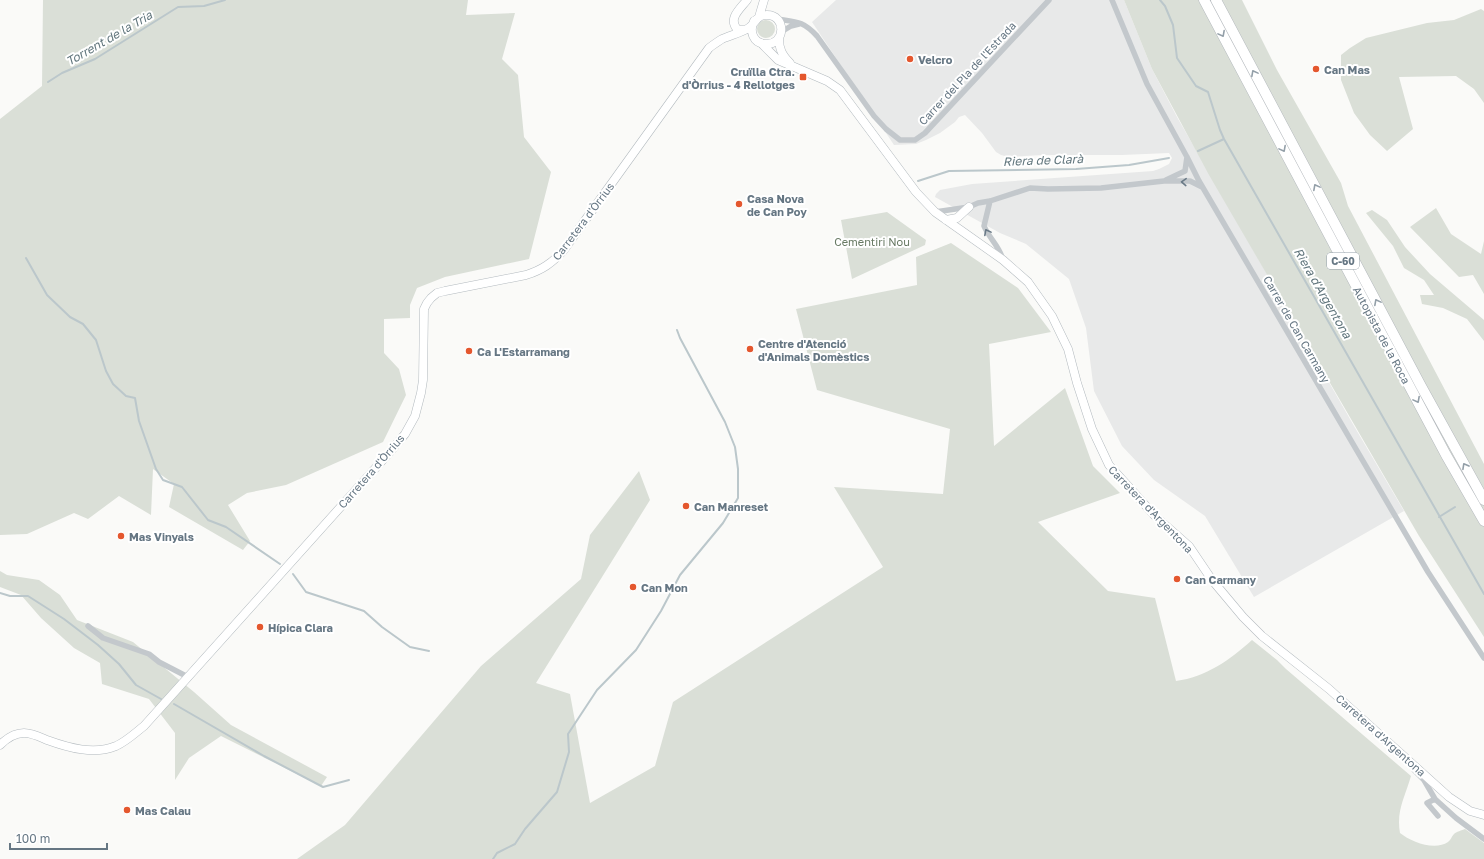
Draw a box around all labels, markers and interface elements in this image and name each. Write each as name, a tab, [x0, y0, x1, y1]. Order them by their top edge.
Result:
water label: Torrent de la Tria	[63, 7, 156, 69]
street label: Carrer del Pla de l'Estrada	[916, 19, 1018, 127]
one-way arrow	[1217, 30, 1225, 38]
place label: Velcro	[918, 53, 953, 66]
marker: Velcro	[905, 54, 915, 64]
place label: Can Mas	[1324, 63, 1370, 76]
marker: Can Mas	[1311, 64, 1321, 74]
place label: Cruïlla Ctra. d'Òrrius - 4 Rellotges	[682, 65, 795, 91]
one-way arrow	[1252, 69, 1259, 77]
marker: Cruïlla Ctra. d'Òrrius - 4 Rellotges	[798, 72, 808, 82]
one-way arrow	[1278, 145, 1286, 152]
water label: Riera de Clarà	[1003, 151, 1085, 169]
one-way arrow	[1181, 177, 1187, 186]
street label: Carretera d'Òrrius	[550, 179, 617, 262]
one-way arrow	[1313, 184, 1320, 191]
place label: Casa Nova de Can Poy	[747, 192, 807, 218]
marker: Casa Nova de Can Poy	[734, 199, 744, 209]
one-way arrow	[984, 229, 992, 236]
park label: Cementiri Nou	[834, 235, 910, 248]
water label: Riera d'Argentona	[1291, 245, 1356, 342]
road number: C-60	[1327, 253, 1359, 269]
street label: Carrer de Can Carmany	[1261, 273, 1333, 385]
street label: Autopista de la Roca	[1351, 284, 1413, 386]
one-way arrow	[1374, 299, 1381, 306]
place label: Centre d'Atenció d'Animals Domèstics	[758, 337, 869, 363]
marker: Centre d'Atenció d'Animals Domèstics	[745, 344, 755, 354]
place label: Ca L'Estarramang	[477, 345, 570, 358]
marker: Ca L'Estarramang	[464, 346, 474, 356]
one-way arrow	[1412, 396, 1419, 403]
street label: Carretera d'Òrrius	[335, 431, 407, 511]
street label: Carretera d'Argentona	[1106, 463, 1196, 555]
one-way arrow	[1462, 463, 1469, 470]
place label: Can Manreset	[694, 500, 769, 513]
marker: Can Manreset	[681, 501, 691, 511]
place label: Mas Vinyals	[129, 530, 194, 543]
marker: Mas Vinyals	[116, 531, 126, 541]
place label: Can Carmany	[1185, 573, 1257, 586]
marker: Can Carmany	[1172, 574, 1182, 584]
place label: Can Mon	[641, 581, 688, 594]
marker: Can Mon	[628, 582, 638, 592]
place label: Hípica Clara	[268, 621, 333, 634]
marker: Hípica Clara	[255, 622, 265, 632]
street label: Carretera d'Argentona	[1334, 691, 1428, 779]
place label: Mas Calau	[135, 804, 191, 817]
marker: Mas Calau	[122, 805, 132, 815]
scale bar	[10, 825, 107, 851]
text: 100 m	[16, 831, 50, 846]

